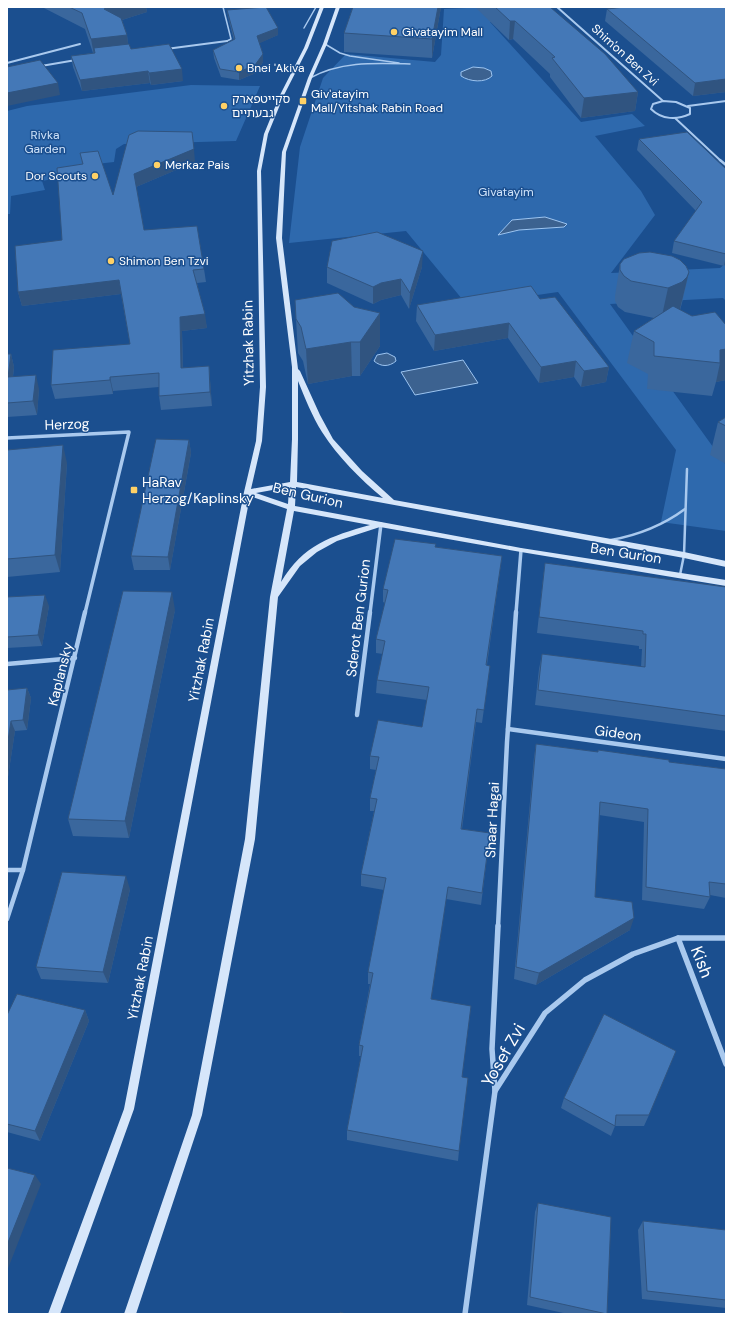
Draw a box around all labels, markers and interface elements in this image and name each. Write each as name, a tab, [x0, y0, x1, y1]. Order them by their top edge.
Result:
street label: Shim'on Ben Zvi	[588, 21, 662, 90]
place label: Givatayim Mall	[402, 24, 483, 40]
marker: Givatayim Mall	[389, 27, 399, 37]
place label: Bnei 'Akiva	[247, 60, 305, 76]
marker: Bnei 'Akiva	[234, 63, 244, 73]
place label: Giv'atayim Mall/Yitshak Rabin Road	[311, 86, 443, 116]
place label: סקייטפארק גבעתיים	[232, 91, 290, 121]
marker: Giv'atayim Mall/Yitshak Rabin Road	[298, 96, 308, 106]
marker: סקייטפארק גבעתיים	[219, 101, 229, 111]
park label: Rivka Garden	[24, 127, 66, 157]
place label: Merkaz Pais	[165, 157, 230, 173]
marker: Merkaz Pais	[152, 160, 162, 170]
place label: Dor Scouts	[25, 168, 87, 184]
marker: Dor Scouts	[90, 171, 100, 181]
park label: Givatayim	[478, 184, 534, 200]
place label: Shimon Ben Tzvi	[119, 253, 209, 269]
marker: Shimon Ben Tzvi	[106, 256, 116, 266]
street label: Yitzhak Rabin	[238, 300, 258, 386]
street label: Herzog	[44, 414, 90, 434]
place label: HaRav Herzog/Kaplinsky	[142, 473, 254, 507]
street label: Ben Gurion	[271, 478, 345, 512]
marker: HaRav Herzog/Kaplinsky	[129, 485, 139, 495]
street label: Ben Gurion	[589, 539, 663, 567]
street label: Sderot Ben Gurion	[342, 558, 374, 678]
street label: Yitzhak Rabin	[184, 616, 218, 704]
street label: Kaplansky	[43, 640, 77, 708]
street label: Gideon	[593, 721, 643, 745]
street label: Shaar Hagai	[481, 781, 503, 859]
street label: Yitzhak Rabin	[123, 934, 157, 1022]
street label: Kish	[686, 943, 718, 981]
street label: Yosef Zvi	[476, 1020, 530, 1090]

